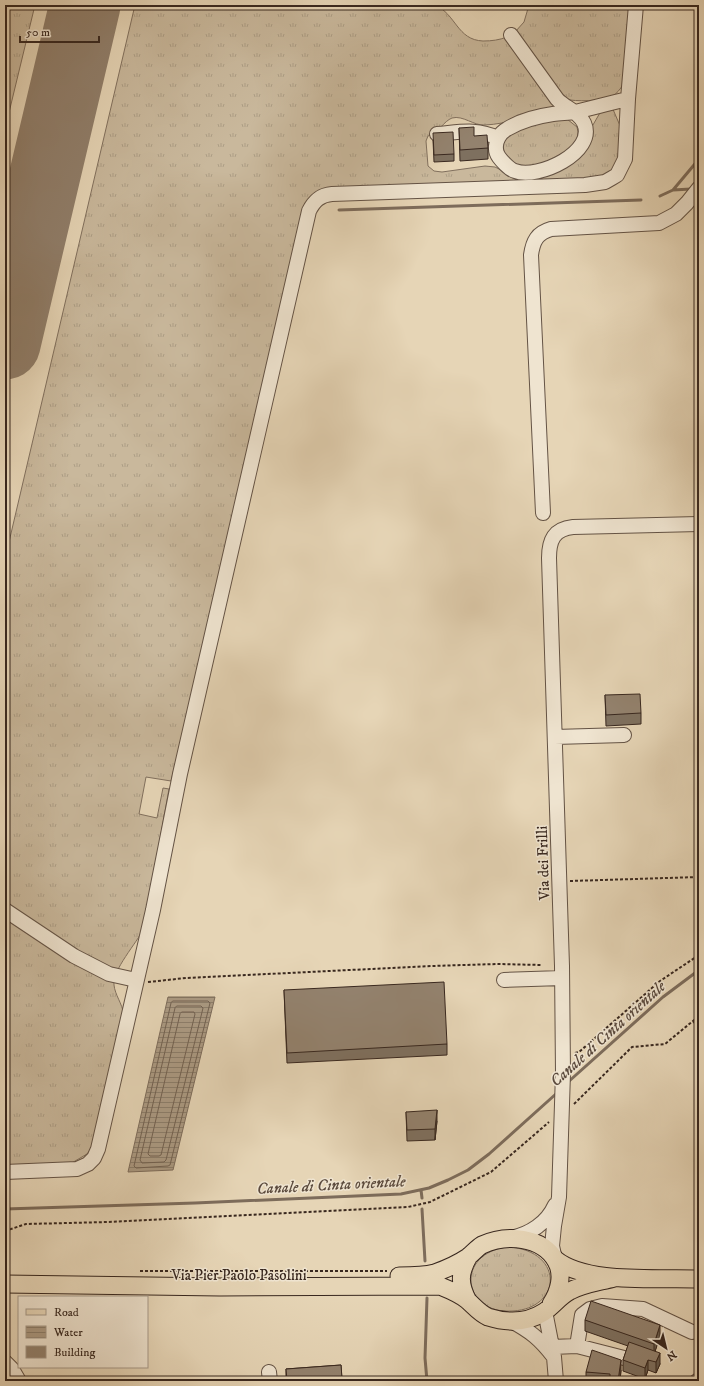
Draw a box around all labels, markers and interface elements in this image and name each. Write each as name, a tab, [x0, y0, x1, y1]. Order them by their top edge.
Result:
scale bar	[20, 18, 99, 44]
text: 50 m	[26, 25, 50, 40]
street label: Via dei Frilli	[533, 825, 554, 901]
water label: Canale di Cinta orientale	[546, 976, 670, 1091]
water label: Canale di Cinta orientale	[256, 1171, 407, 1199]
street label: Via Pier Paolo Pasolini	[170, 1266, 307, 1285]
legend	[18, 1296, 148, 1368]
text: Road	[54, 1305, 79, 1320]
text: Water	[53, 1325, 83, 1340]
north arrow	[646, 1328, 686, 1368]
text: Building	[54, 1345, 95, 1360]
text: N	[663, 1347, 679, 1364]

